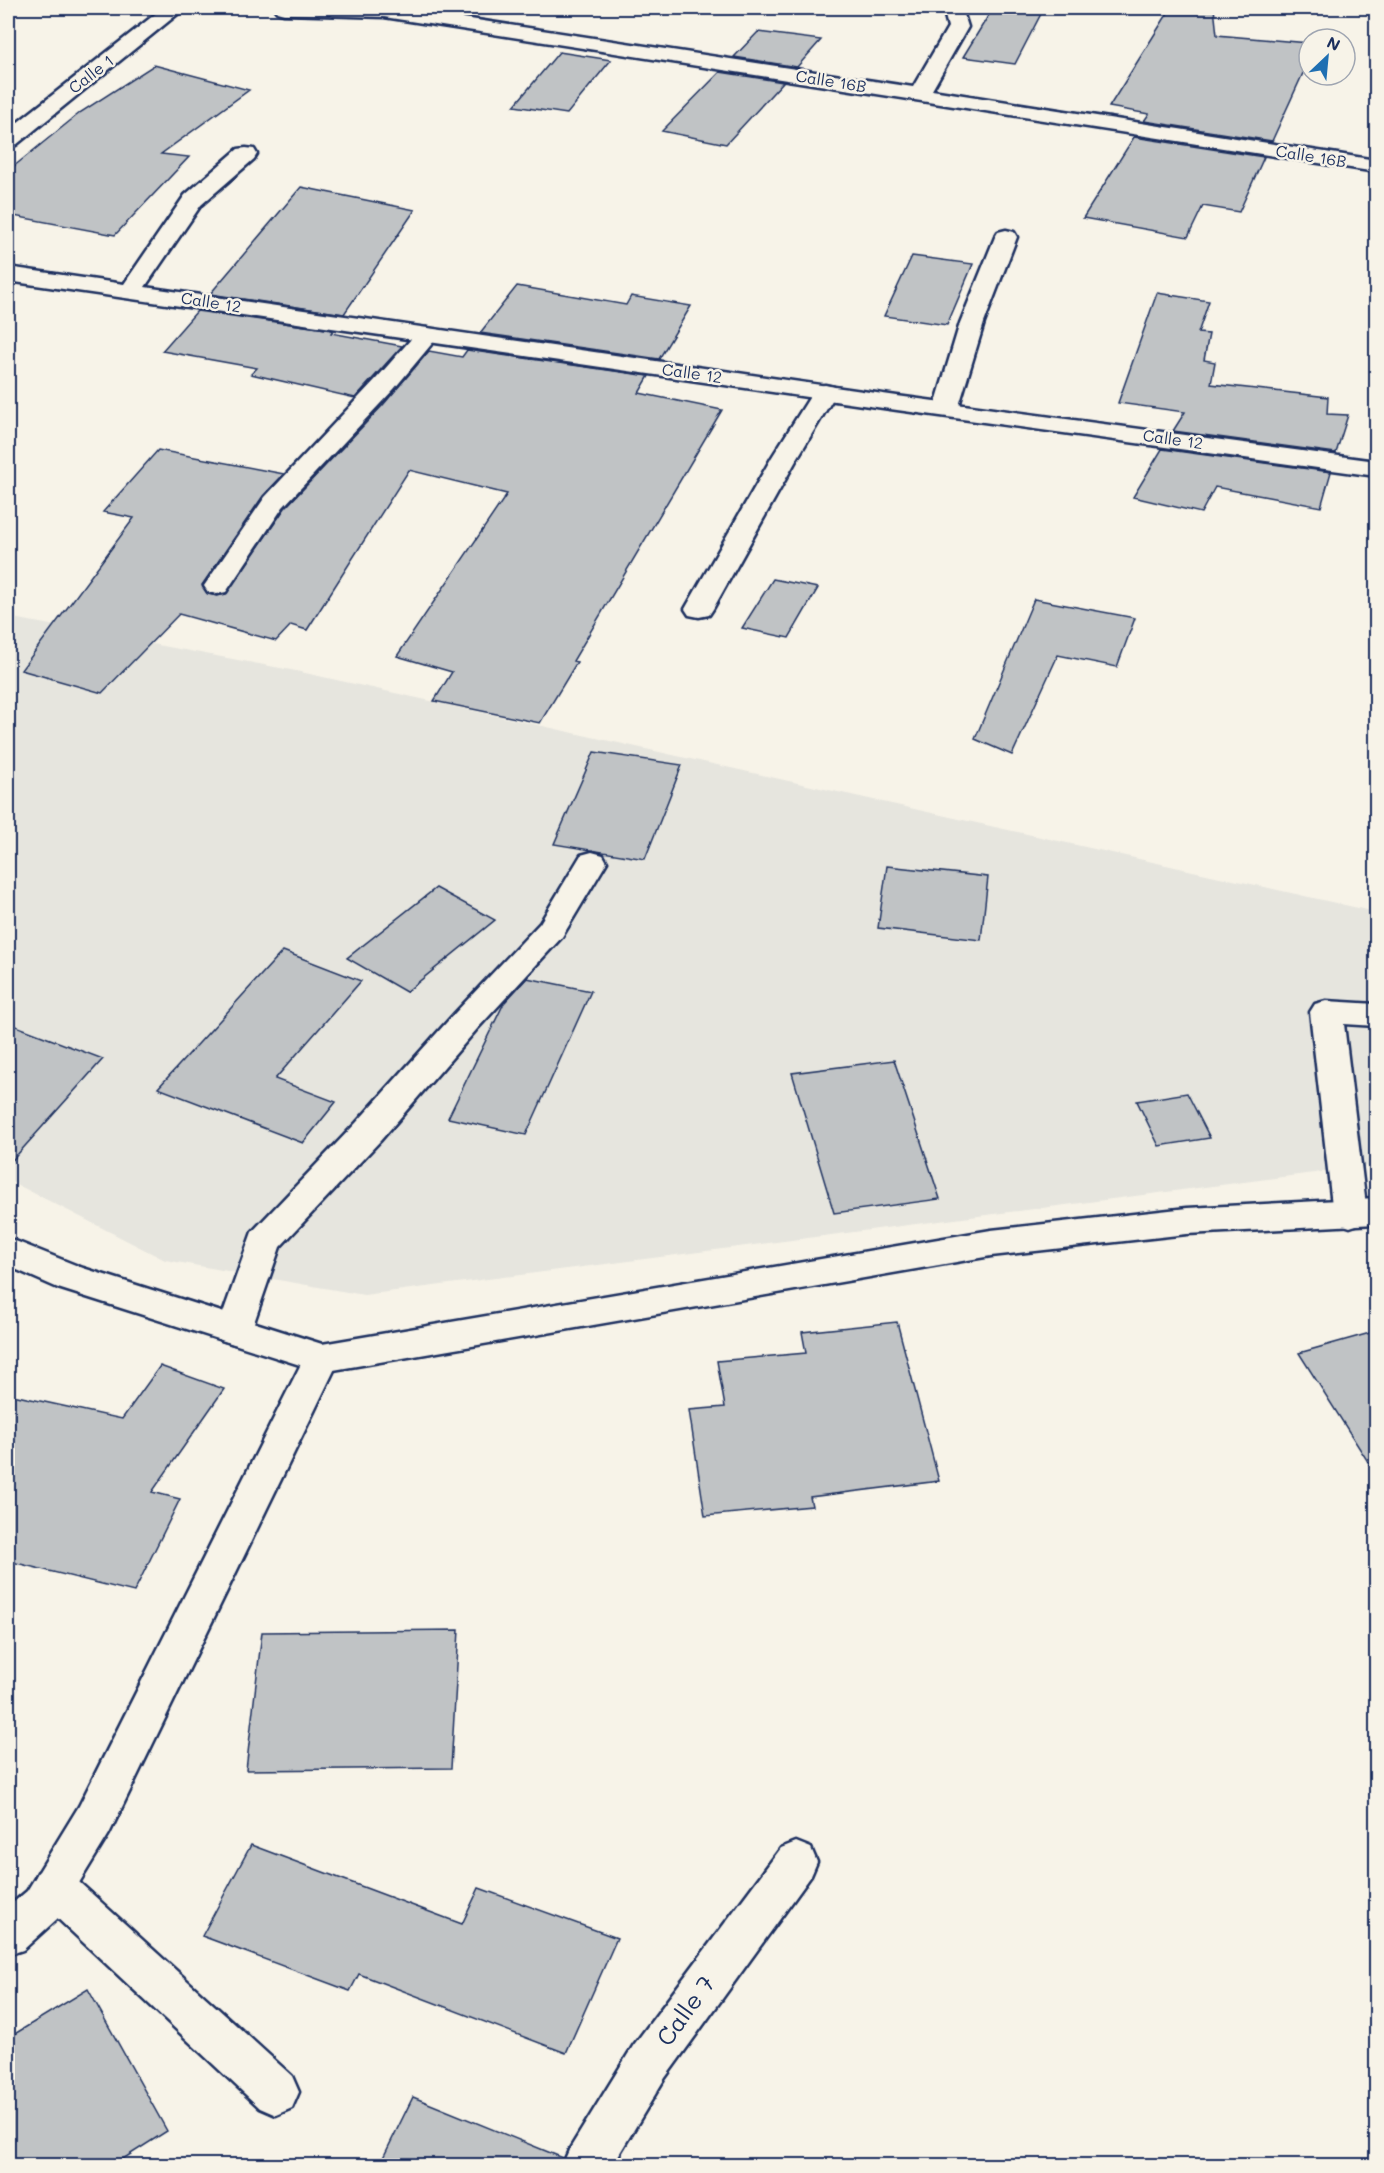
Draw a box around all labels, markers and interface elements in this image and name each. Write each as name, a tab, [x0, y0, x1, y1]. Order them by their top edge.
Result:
north arrow	[1297, 27, 1357, 87]
text: N	[1324, 31, 1344, 55]
street label: Calle 1	[64, 49, 117, 98]
street label: Calle 16B	[794, 65, 868, 96]
street label: Calle 16B	[1274, 140, 1348, 171]
street label: Calle 12	[180, 286, 243, 317]
street label: Calle 12	[661, 358, 723, 387]
street label: Calle 12	[1142, 424, 1204, 453]
street label: Calle 7	[649, 1969, 721, 2052]

